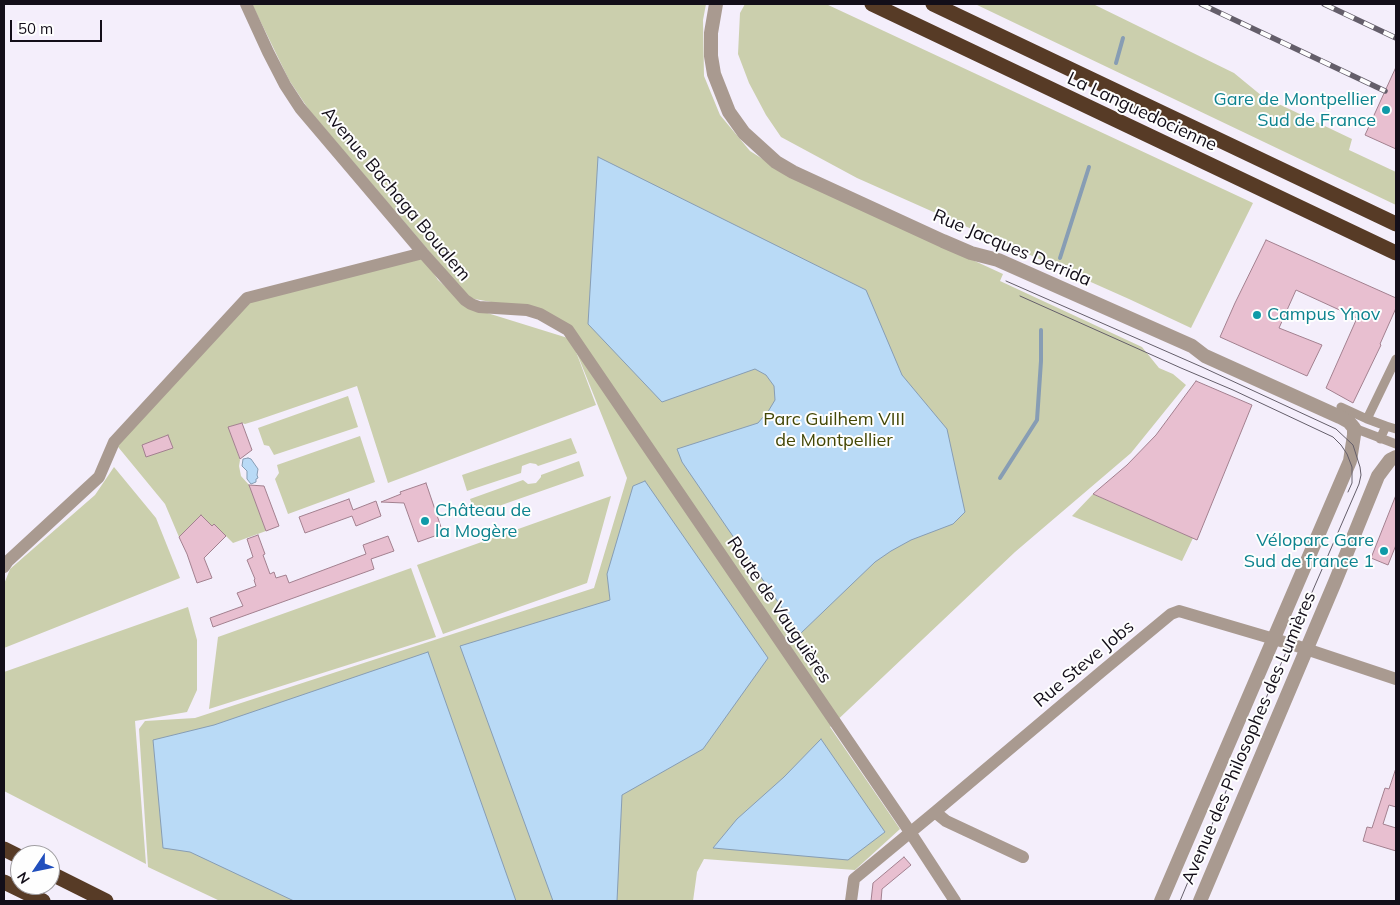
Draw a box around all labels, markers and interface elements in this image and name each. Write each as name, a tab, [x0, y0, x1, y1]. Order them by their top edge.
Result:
scale bar	[12, 10, 105, 42]
text: 50 m	[18, 19, 53, 38]
street label: La Languedocienne	[1064, 68, 1220, 156]
place label: Gare de Montpellier Sud de France	[1214, 89, 1376, 132]
street label: Avenue Bachaga Boualem	[317, 103, 475, 285]
marker: Gare de Montpellier Sud de France	[1380, 104, 1392, 116]
street label: Rue Jacques Derrida	[930, 205, 1094, 291]
place label: Campus Ynov	[1267, 304, 1380, 326]
marker: Campus Ynov	[1251, 309, 1263, 321]
park label: Parc Guilhem VIII de Montpellier	[763, 409, 905, 452]
place label: Château de la Mogère	[435, 500, 531, 542]
marker: Château de la Mogère	[419, 515, 431, 527]
place label: Véloparc Gare Sud de france 1	[1244, 530, 1374, 572]
street label: Route de Vauguières	[722, 533, 836, 687]
marker: Véloparc Gare Sud de france 1	[1378, 545, 1390, 557]
street label: Avenue des Philosophes des Lumières	[1177, 588, 1321, 888]
street label: Rue Steve Jobs	[1029, 616, 1139, 712]
north arrow	[10, 845, 60, 895]
text: N	[13, 868, 34, 887]

